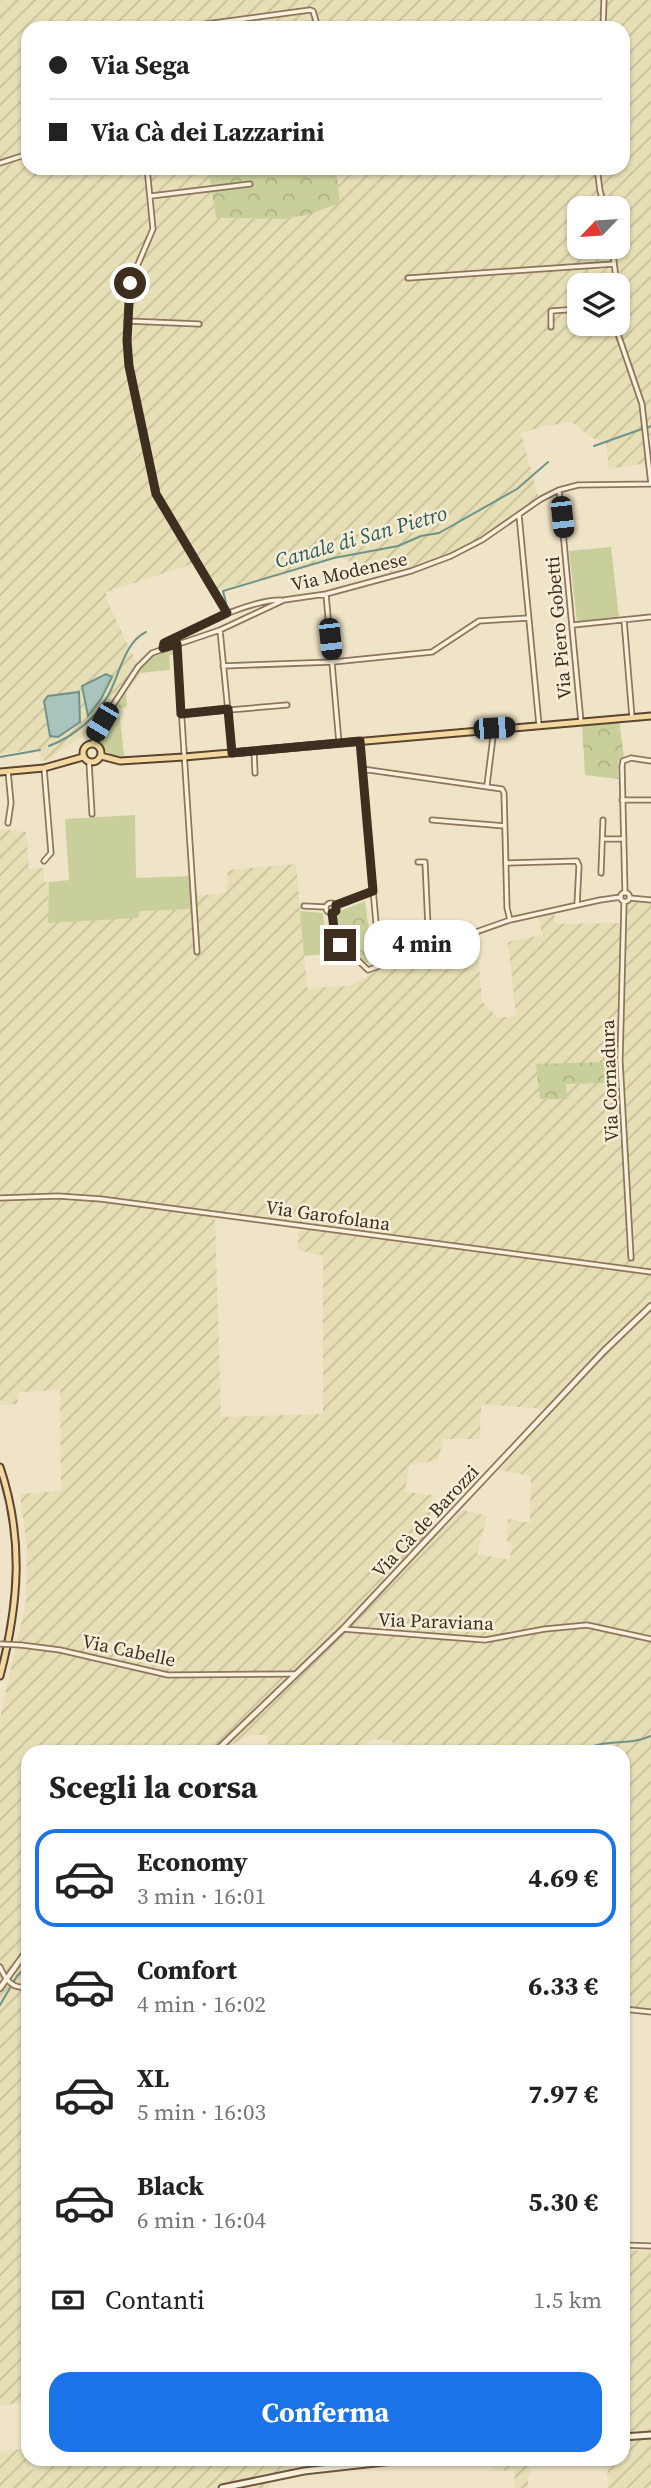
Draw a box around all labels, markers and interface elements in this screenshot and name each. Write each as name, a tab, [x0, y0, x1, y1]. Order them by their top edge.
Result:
text: Via Sega	[91, 47, 190, 83]
text: Via Cà dei Lazzarini	[91, 114, 324, 150]
north arrow	[567, 196, 630, 259]
map controls	[567, 196, 630, 336]
route start	[114, 267, 146, 299]
button: layers	[567, 273, 630, 336]
car	[550, 495, 575, 539]
water label: Canale di San Pietro	[271, 498, 450, 575]
street label: Via Modenese	[288, 545, 410, 597]
street label: Via Piero Gobetti	[539, 555, 577, 701]
car	[318, 617, 343, 661]
car	[83, 699, 122, 745]
car	[473, 716, 516, 740]
callout: 4 min	[364, 920, 480, 970]
text: 4 min	[392, 928, 452, 960]
route end	[324, 929, 356, 961]
street label: Via Cornadura	[594, 1019, 624, 1143]
street label: Via Garofolana	[264, 1193, 392, 1237]
street label: Via Cà de Barozzi	[366, 1459, 484, 1583]
street label: Via Paraviana	[378, 1606, 495, 1636]
street label: Via Cabelle	[80, 1627, 178, 1673]
text: Scegli la corsa	[49, 1765, 258, 1809]
text: Economy	[137, 1844, 248, 1880]
icon: car	[53, 1847, 116, 1910]
text: 4.69 €	[528, 1860, 598, 1896]
text: 3 min · 16:01	[137, 1880, 266, 1912]
text: Comfort	[137, 1952, 237, 1988]
icon: car	[53, 1955, 116, 2018]
text: 6.33 €	[528, 1968, 598, 2004]
text: 4 min · 16:02	[137, 1988, 266, 2020]
text: XL	[137, 2060, 169, 2096]
icon: car	[53, 2063, 116, 2126]
text: 7.97 €	[528, 2076, 598, 2112]
text: 5 min · 16:03	[137, 2096, 266, 2128]
text: Black	[137, 2168, 204, 2204]
icon: car	[53, 2171, 116, 2234]
text: 5.30 €	[528, 2184, 598, 2220]
text: 6 min · 16:04	[137, 2204, 266, 2236]
icon: cash	[49, 2281, 87, 2319]
text: Contanti	[105, 2282, 205, 2318]
text: 1.5 km	[533, 2284, 602, 2316]
button: Conferma	[49, 2372, 602, 2452]

